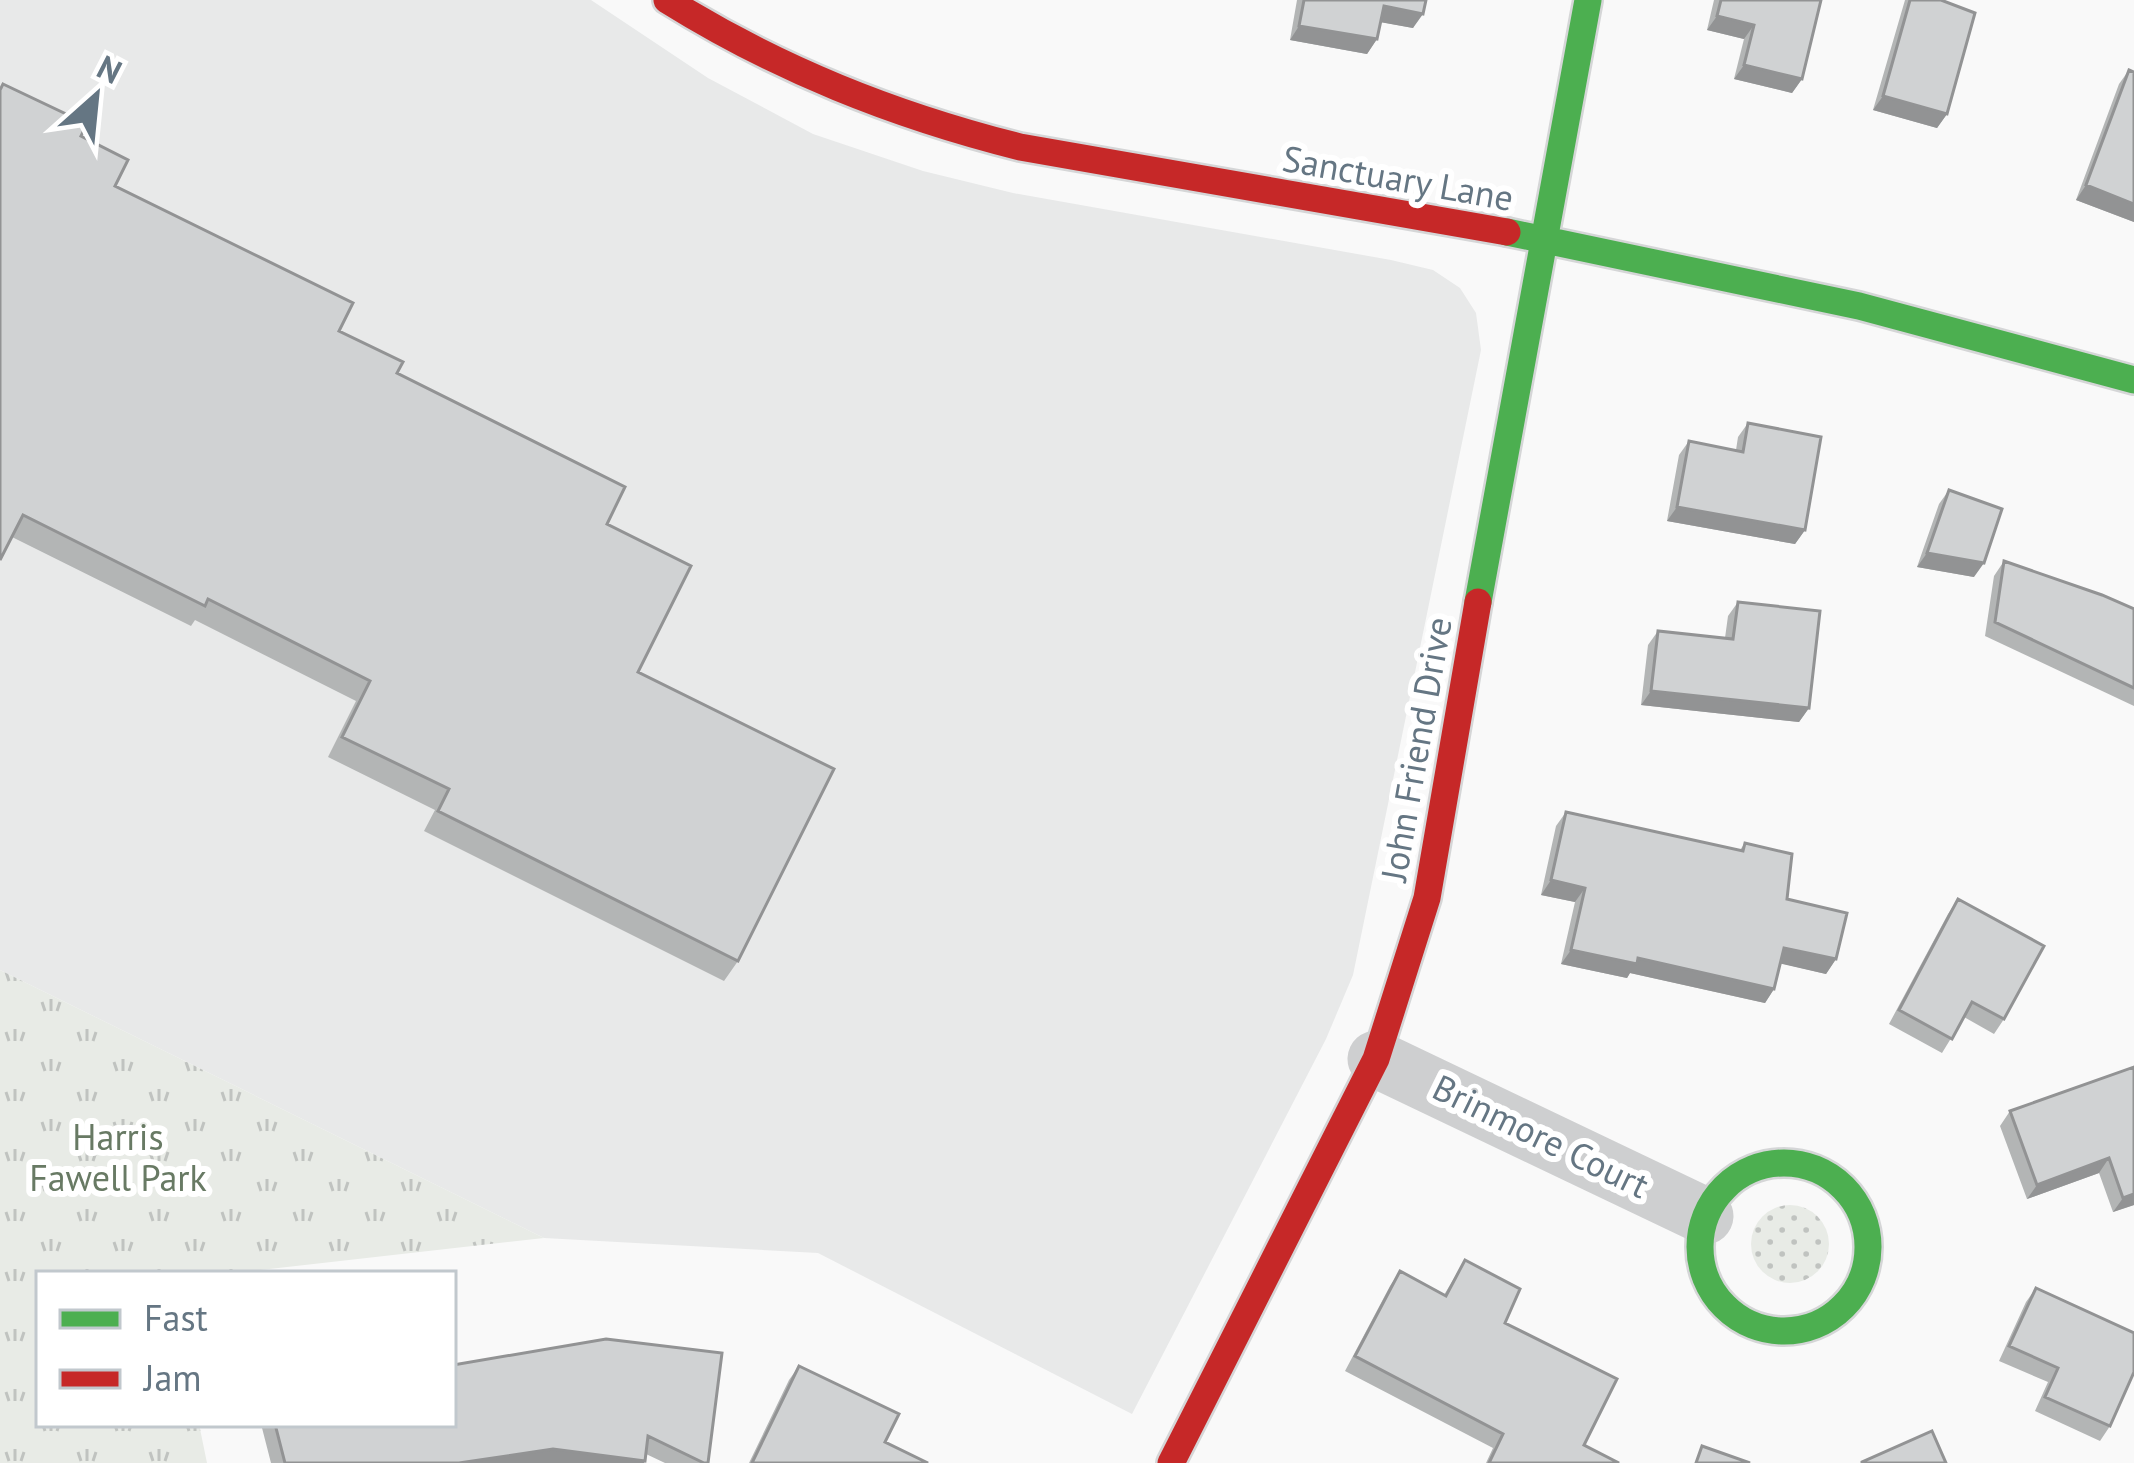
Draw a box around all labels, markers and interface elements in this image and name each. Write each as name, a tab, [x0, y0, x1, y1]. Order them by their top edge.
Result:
north arrow	[36, 36, 156, 156]
text: N	[90, 45, 129, 93]
street label: Sanctuary Lane	[1279, 134, 1517, 221]
street label: John Friend Drive	[1369, 613, 1462, 886]
street label: Brinmore Court	[1425, 1063, 1657, 1208]
park label: Harris Fawell Park	[29, 1113, 207, 1201]
legend	[36, 1271, 456, 1427]
text: Fast	[144, 1294, 208, 1341]
text: Jam	[142, 1354, 202, 1401]

